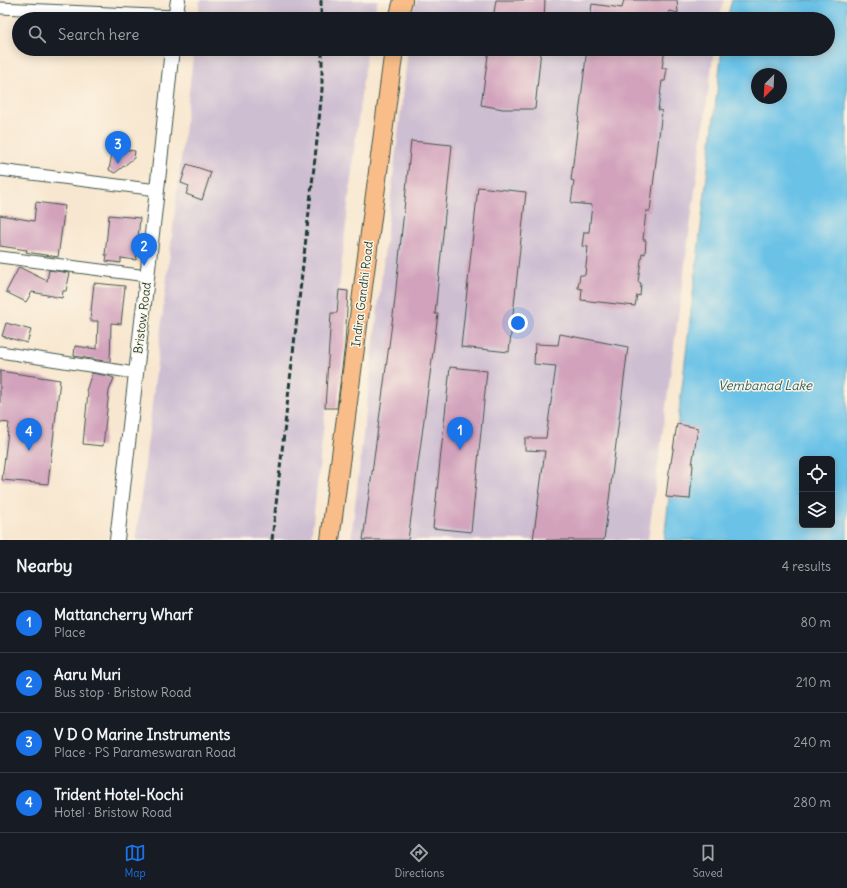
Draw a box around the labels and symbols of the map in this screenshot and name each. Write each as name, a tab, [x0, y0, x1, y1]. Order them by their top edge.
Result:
north arrow	[751, 68, 787, 104]
pin: 3	[105, 131, 131, 164]
pin: 2	[131, 233, 157, 266]
street label: Indira Gandhi Road	[348, 240, 376, 348]
street label: Bristow Road	[130, 281, 154, 355]
your location	[508, 313, 528, 333]
water label: Vembanad Lake	[718, 377, 813, 394]
pin: 1	[447, 417, 473, 450]
pin: 4	[16, 418, 42, 451]

